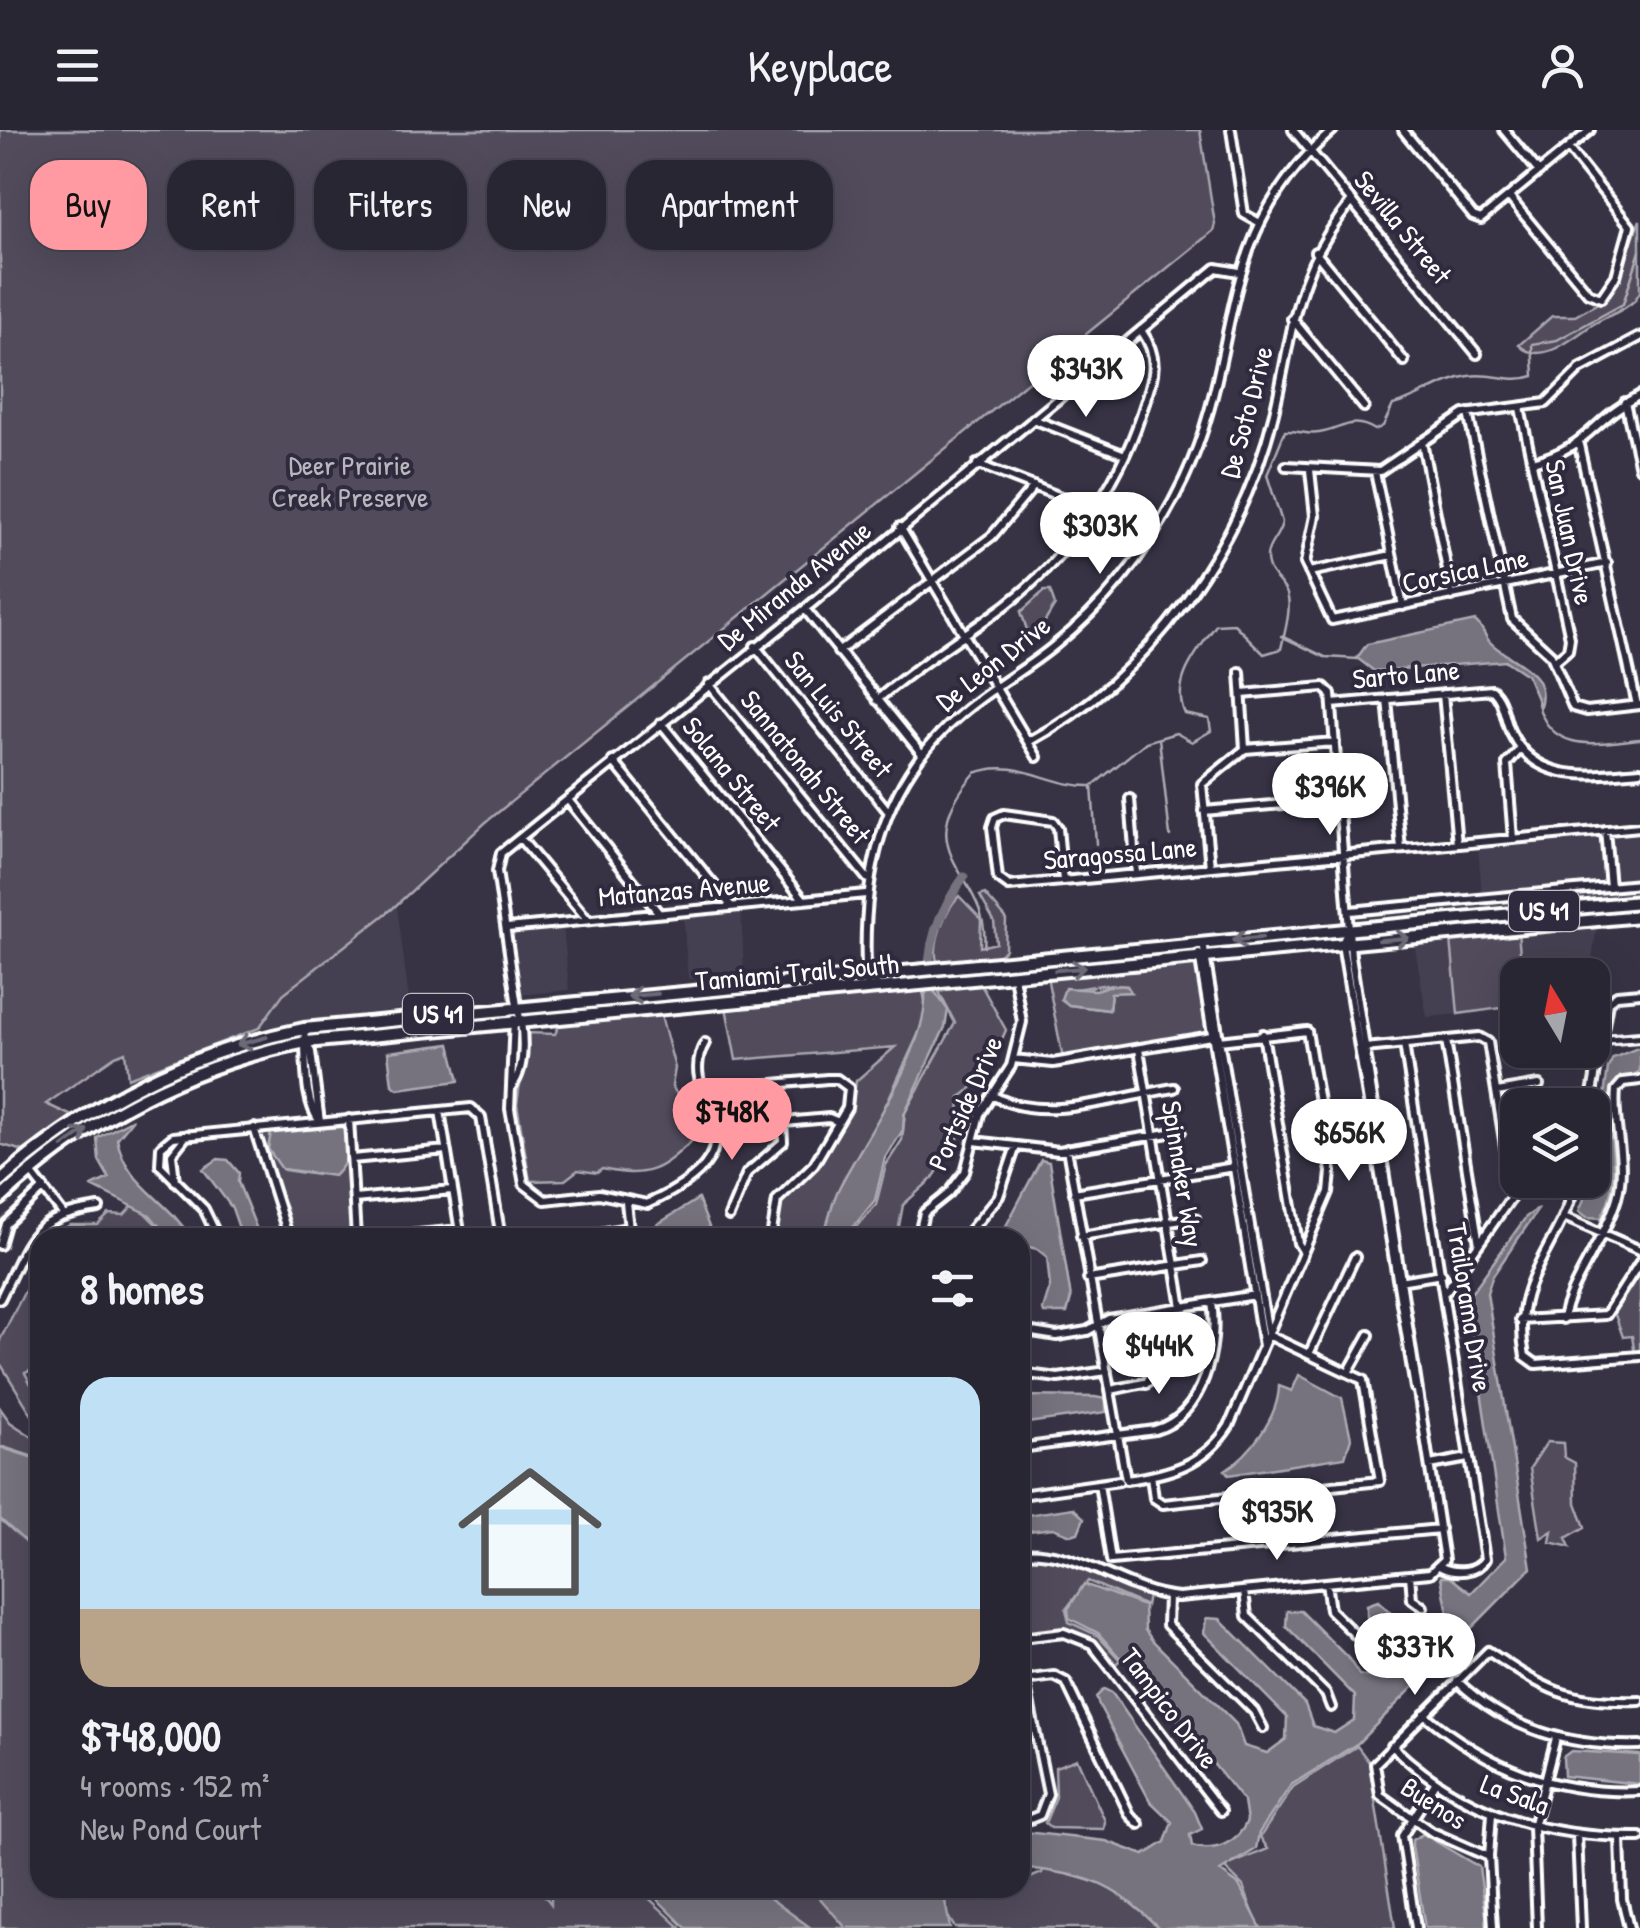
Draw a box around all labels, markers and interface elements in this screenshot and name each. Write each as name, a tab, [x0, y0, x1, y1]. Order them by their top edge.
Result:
text: Keyplace	[748, 35, 892, 96]
icon: menu	[50, 38, 105, 93]
icon: person	[1535, 38, 1590, 93]
chip: Buy	[30, 160, 147, 250]
chip: Rent	[167, 160, 294, 250]
chip: Filters	[314, 160, 467, 250]
chip: New	[487, 160, 606, 250]
chip: Apartment	[626, 160, 833, 250]
street label: Sevilla Street	[1345, 162, 1461, 292]
pin: $343K	[1016, 335, 1156, 420]
street label: De Soto Drive	[1210, 342, 1282, 482]
text: $343K	[1049, 346, 1123, 389]
park label: Deer Prairie Creek Preserve	[272, 446, 428, 516]
street label: San Juan Drive	[1536, 456, 1604, 608]
pin: $303K	[1030, 492, 1170, 577]
text: $303K	[1062, 503, 1138, 546]
street label: De Miranda Avenue	[709, 511, 879, 659]
street label: Corsica Lane	[1398, 538, 1532, 602]
street label: De Leon Drive	[928, 606, 1058, 720]
street label: San Luis Street	[776, 643, 902, 786]
street label: Sarto Lane	[1351, 650, 1461, 698]
street label: Sannatonah Street	[732, 682, 880, 852]
street label: Solana Street	[674, 708, 790, 840]
pin: $396K	[1260, 753, 1400, 838]
text: $396K	[1294, 764, 1366, 807]
street label: Saragossa Lane	[1042, 827, 1198, 879]
street label: Matanzas Avenue	[597, 863, 771, 915]
road number: US 41	[1509, 891, 1579, 931]
one-way arrow	[1231, 929, 1263, 948]
one-way arrow	[1377, 929, 1409, 948]
street label: Tamiami Trail South	[694, 944, 900, 1000]
north arrow	[1500, 958, 1610, 1068]
map controls	[1500, 958, 1610, 1198]
one-way arrow	[1054, 959, 1086, 978]
one-way arrow	[628, 985, 660, 1004]
road number: US 41	[403, 994, 473, 1034]
street label: Portside Drive	[918, 1030, 1012, 1176]
one-way arrow	[236, 1032, 268, 1051]
pin: $748K	[662, 1078, 802, 1163]
button: layers	[1500, 1088, 1610, 1198]
text: $748K	[695, 1089, 769, 1132]
street label: Spinnaker Way	[1153, 1098, 1213, 1250]
pin: $656K	[1279, 1099, 1419, 1184]
text: $656K	[1313, 1110, 1385, 1153]
one-way arrow	[61, 1128, 89, 1149]
street label: Trailorama Drive	[1438, 1220, 1502, 1394]
text: 8 homes	[80, 1260, 204, 1317]
icon: filters	[925, 1261, 980, 1316]
pin: $444K	[1089, 1312, 1229, 1397]
text: $444K	[1125, 1323, 1193, 1366]
icon: home	[440, 1442, 620, 1622]
pin: $935K	[1207, 1478, 1347, 1563]
text: $935K	[1241, 1489, 1313, 1532]
pin: $337K	[1345, 1613, 1485, 1698]
text: $337K	[1376, 1624, 1454, 1667]
street label: Tampico Drive	[1112, 1640, 1228, 1776]
text: $748,000	[80, 1707, 221, 1764]
text: 4 rooms · 152 m²	[80, 1764, 269, 1807]
street label: La Sala	[1476, 1764, 1554, 1824]
street label: Buenos	[1394, 1768, 1474, 1838]
text: New Pond Court	[80, 1807, 261, 1850]

